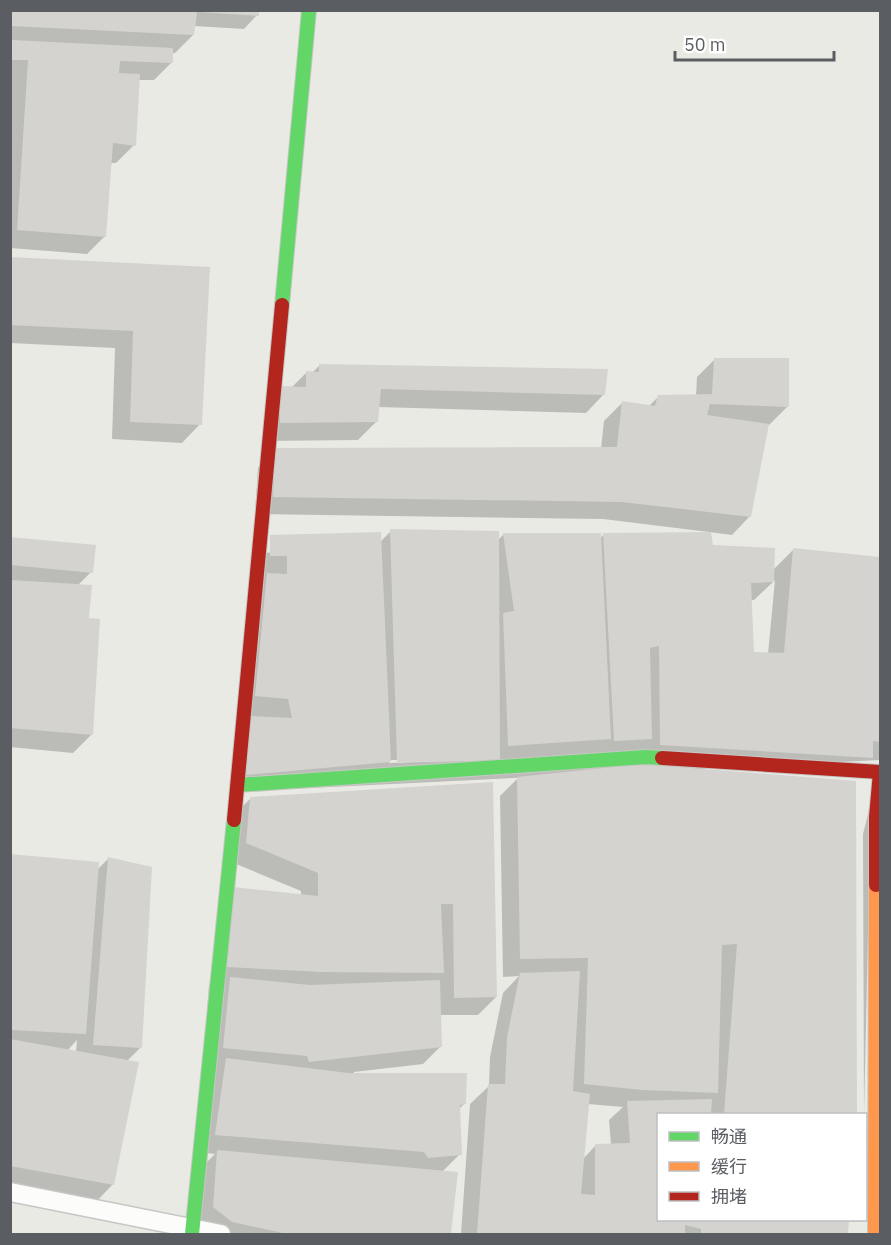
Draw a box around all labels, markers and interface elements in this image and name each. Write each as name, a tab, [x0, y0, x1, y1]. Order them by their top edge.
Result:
scale bar	[675, 24, 834, 62]
text: 50 m	[684, 33, 726, 56]
legend	[657, 1113, 867, 1221]
text: 畅通	[711, 1125, 747, 1148]
text: 缓行	[711, 1155, 747, 1178]
text: 拥堵	[711, 1185, 747, 1208]

